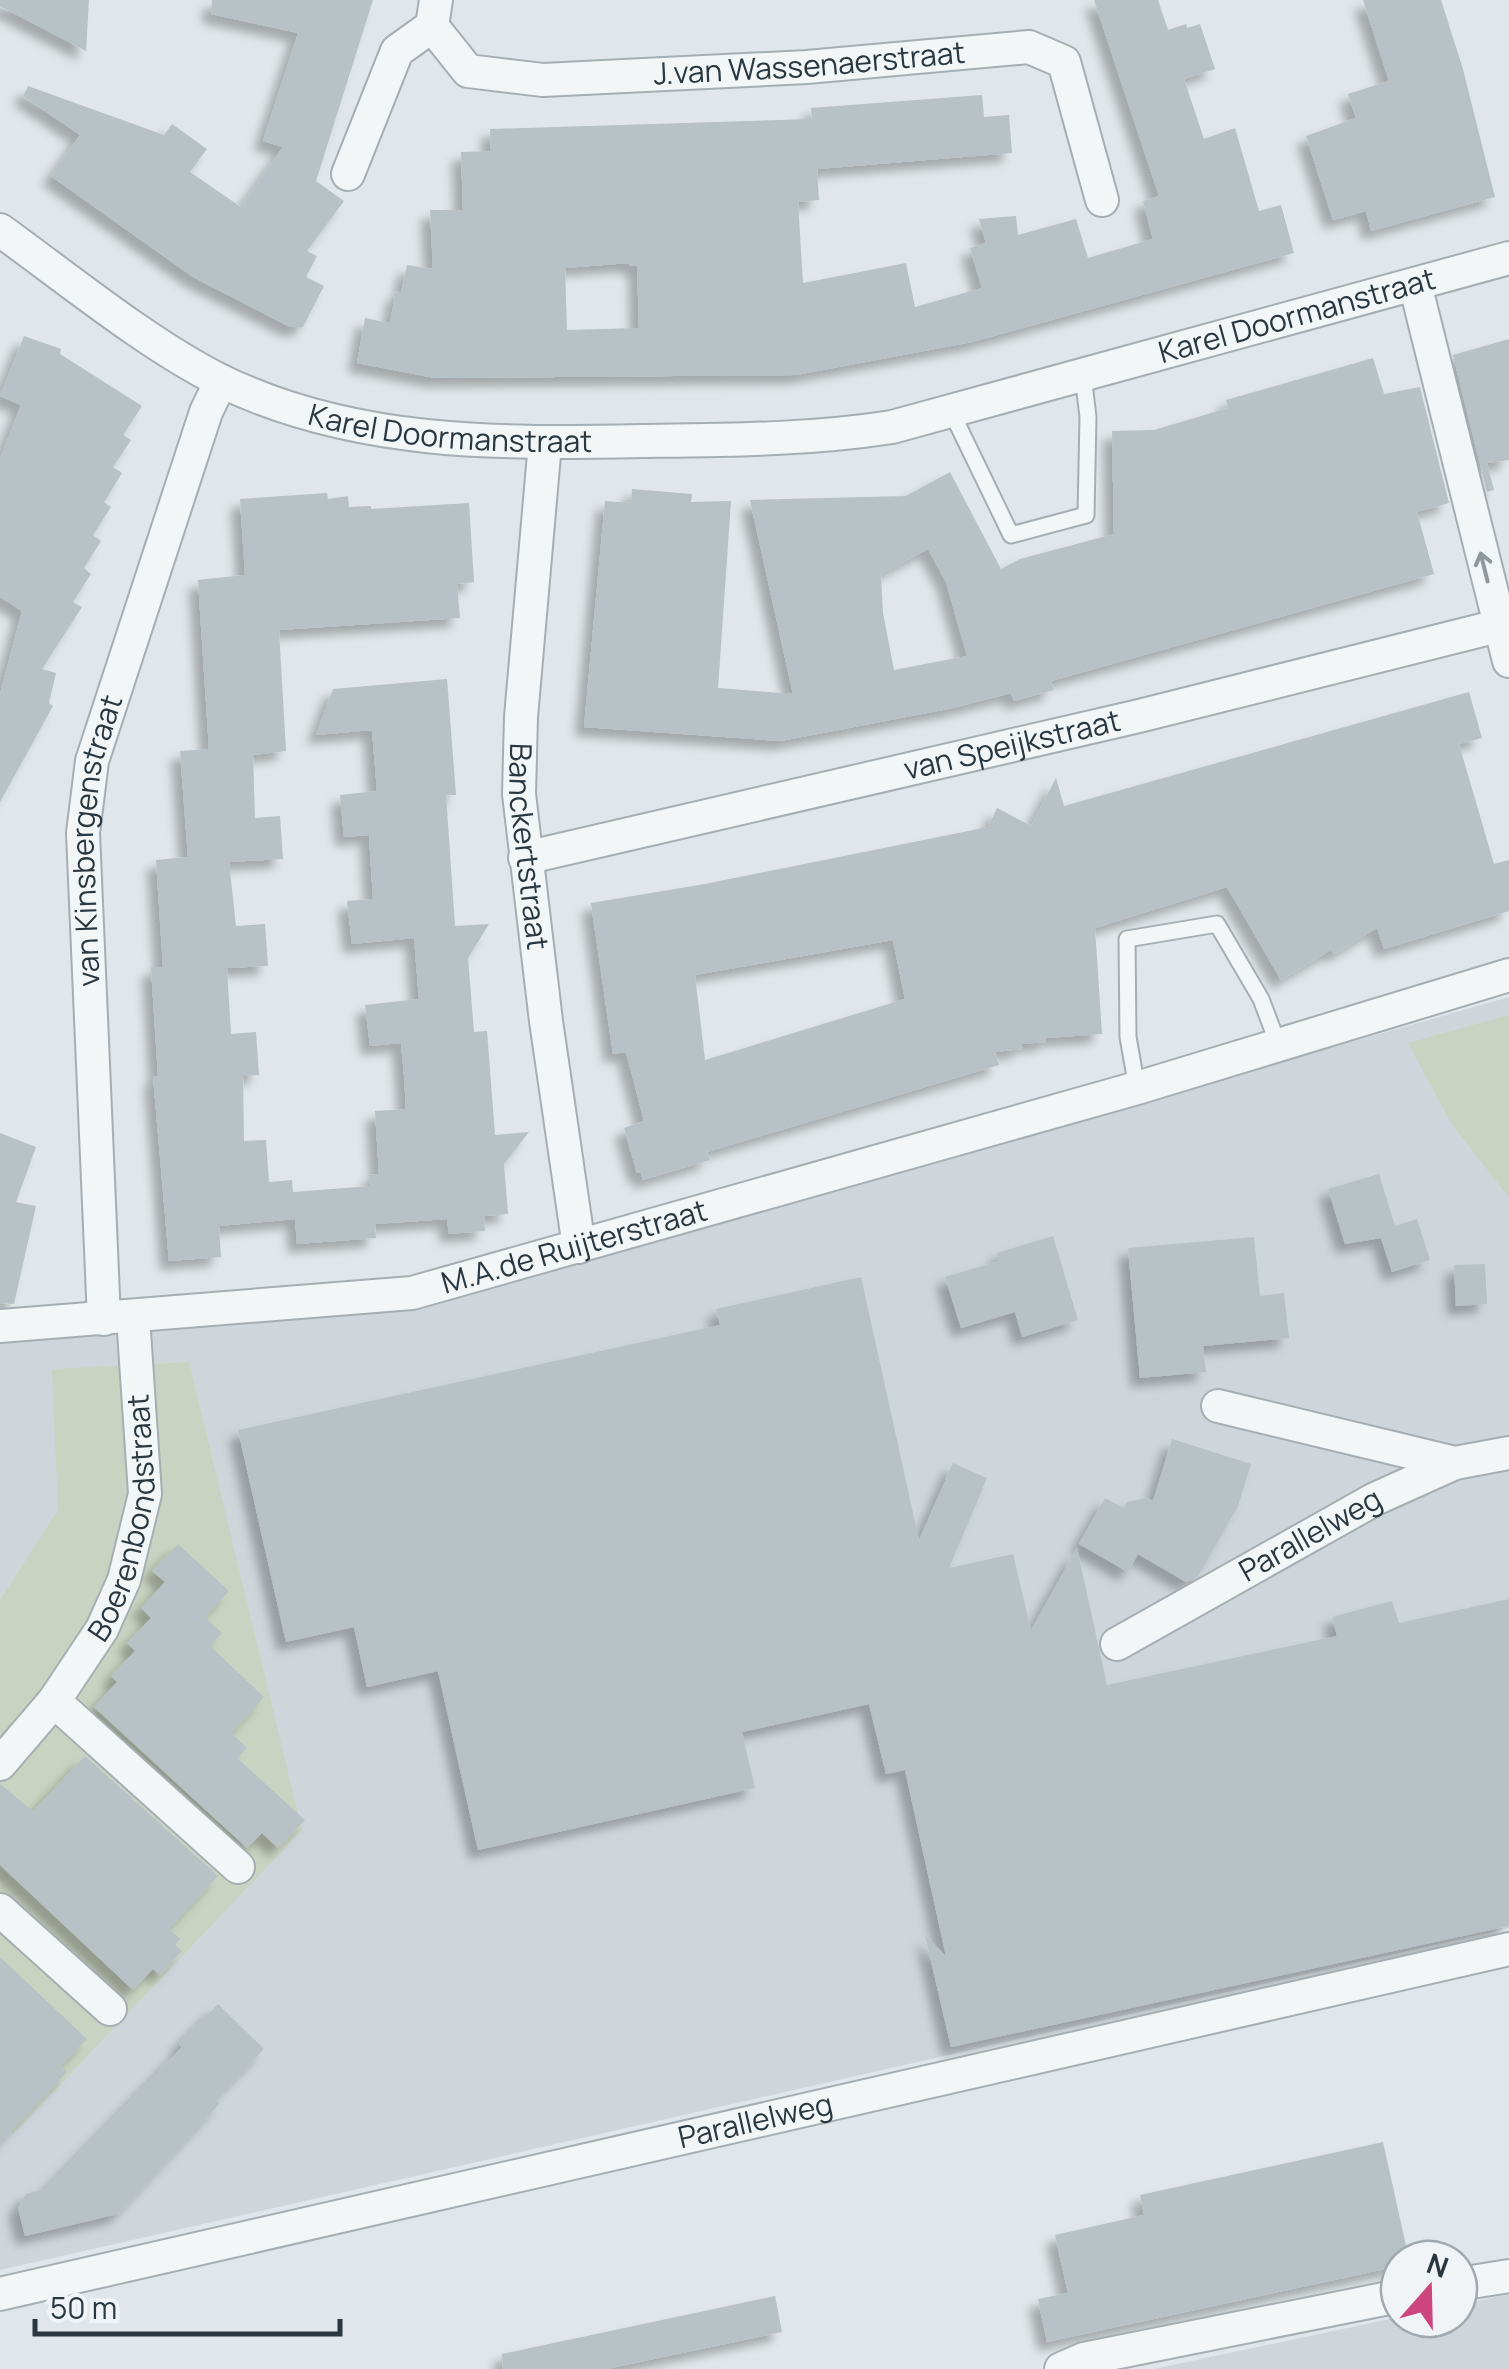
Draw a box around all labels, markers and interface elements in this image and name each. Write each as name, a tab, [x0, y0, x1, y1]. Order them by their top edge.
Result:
street label: J.van Wassenaerstraat	[652, 31, 967, 94]
street label: Karel Doormanstraat	[1154, 257, 1440, 372]
street label: Karel Doormanstraat	[304, 393, 592, 461]
one-way arrow	[1474, 552, 1492, 584]
street label: van Kinsbergenstraat	[61, 689, 131, 988]
street label: van Speijkstraat	[899, 699, 1124, 789]
street label: Banckertstraat	[500, 743, 559, 952]
street label: M.A.de Ruijterstraat	[436, 1189, 712, 1303]
street label: Boerenbondstraat	[77, 1393, 164, 1649]
street label: Parallelweg	[1231, 1478, 1388, 1590]
street label: Parallelweg	[674, 2082, 836, 2157]
north arrow	[1379, 2239, 1479, 2339]
text: N	[1422, 2243, 1454, 2286]
scale bar	[35, 2274, 340, 2336]
text: 50 m	[50, 2287, 117, 2328]

